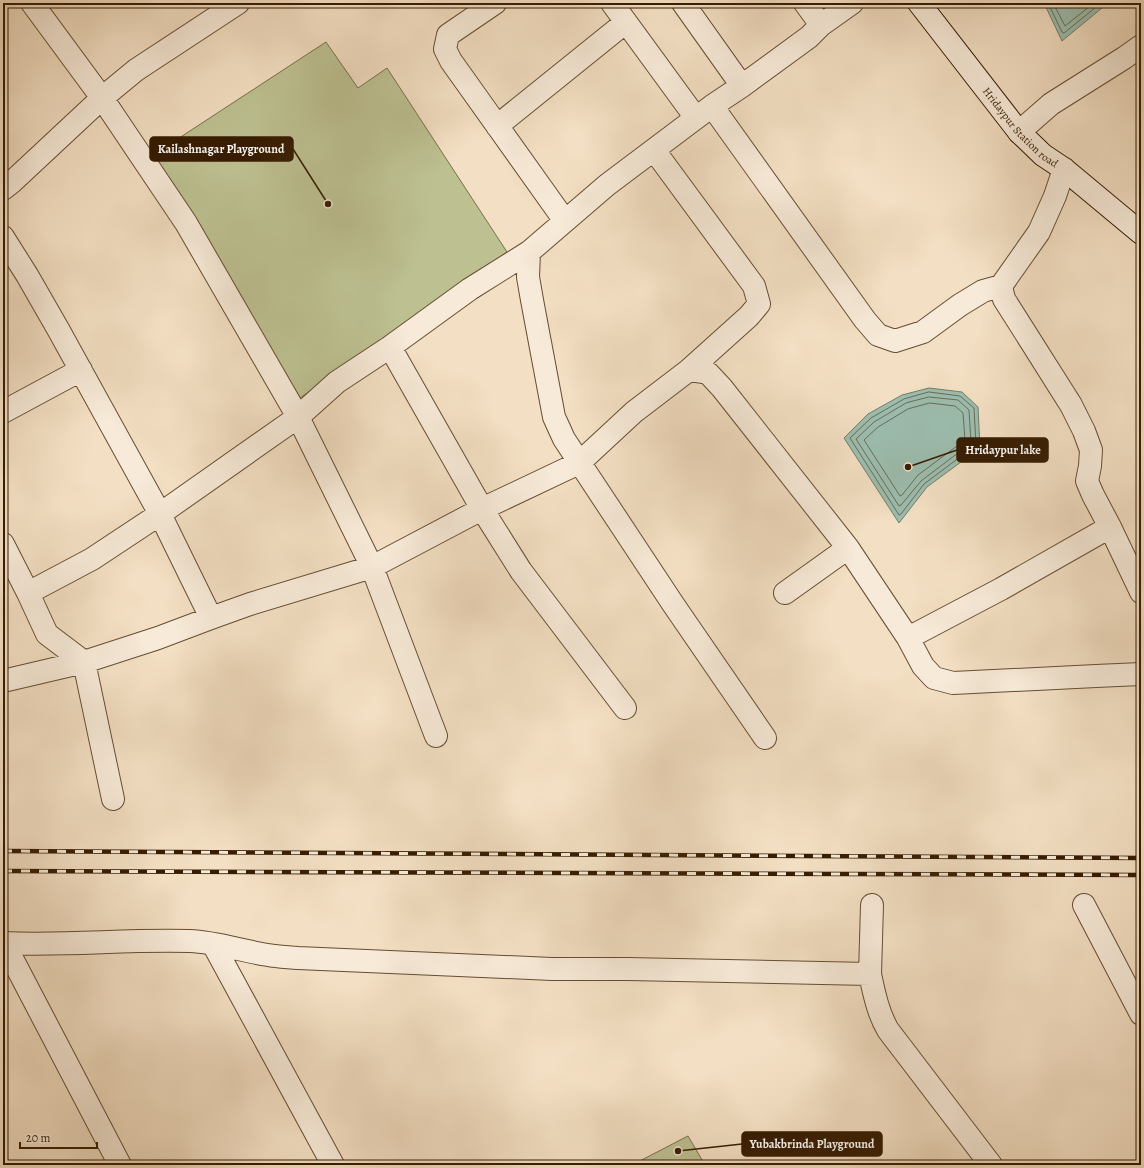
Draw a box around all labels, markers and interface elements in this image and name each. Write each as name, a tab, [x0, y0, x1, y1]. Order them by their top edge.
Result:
street label: Hridaypur Station road	[979, 84, 1061, 171]
callout: Kailashnagar Playground	[150, 137, 293, 161]
text: Kailashnagar Playground	[158, 141, 285, 157]
callout: Hridaypur lake	[957, 438, 1048, 462]
text: Hridaypur lake	[965, 442, 1041, 458]
scale bar	[20, 1124, 97, 1150]
text: 20 m	[26, 1130, 50, 1146]
callout: Yubakbrinda Playground	[742, 1132, 882, 1156]
text: Yubakbrinda Playground	[749, 1136, 875, 1152]

